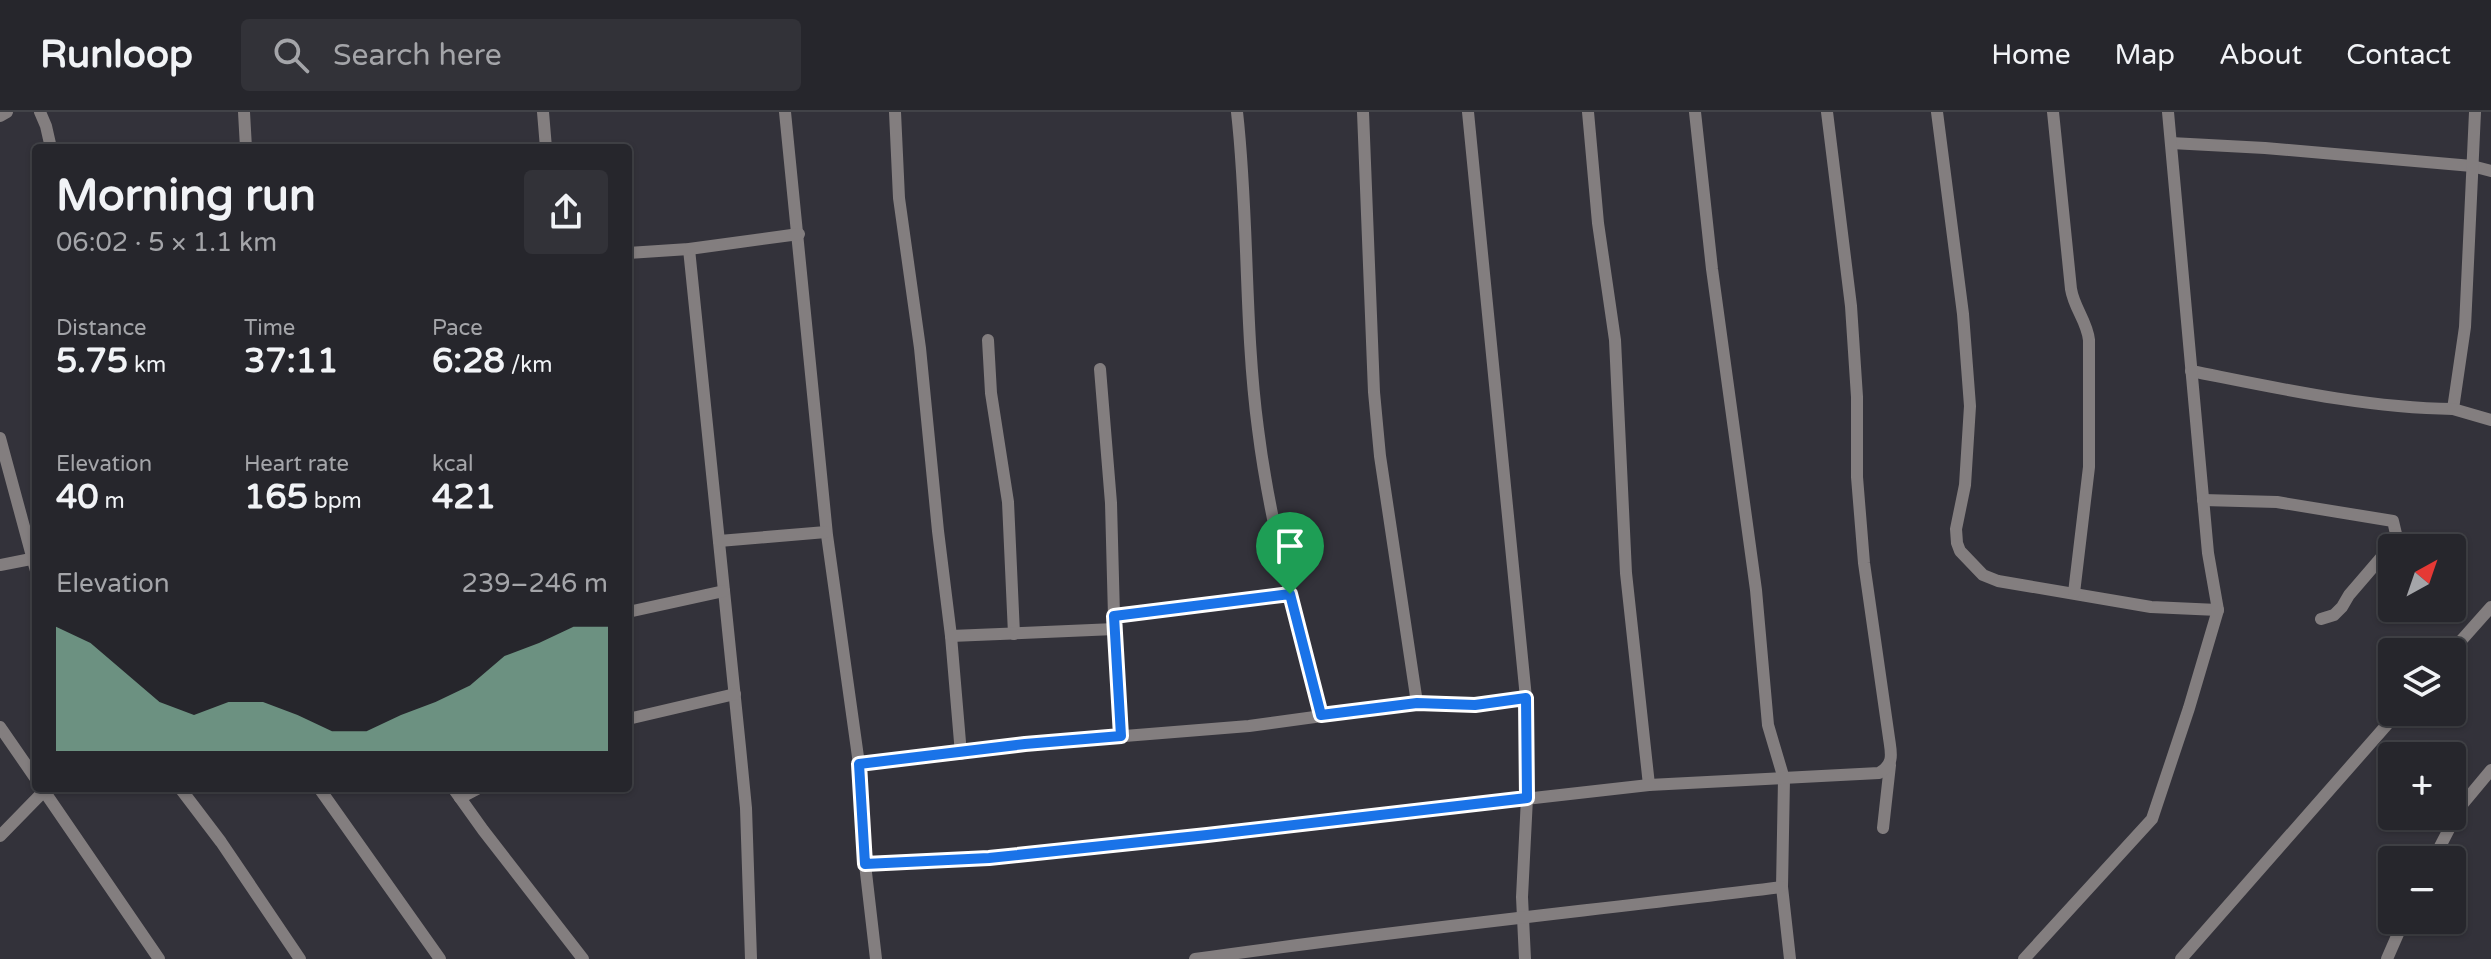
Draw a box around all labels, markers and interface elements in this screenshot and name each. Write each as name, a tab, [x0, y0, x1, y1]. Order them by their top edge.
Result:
search box	[241, 19, 801, 91]
text: Runloop	[40, 32, 193, 78]
icon: search	[269, 33, 313, 77]
text: Search here	[333, 37, 502, 74]
text: Home	[1991, 38, 2071, 72]
text: Map	[2115, 38, 2175, 72]
text: About	[2219, 38, 2302, 72]
text: Contact	[2346, 38, 2451, 72]
text: Morning run	[56, 170, 316, 223]
button: share	[524, 170, 608, 254]
text: 06:02 · 5 × 1.1 km	[56, 227, 277, 258]
text: Distance	[56, 315, 147, 341]
text: Time	[244, 315, 295, 341]
text: Pace	[432, 315, 483, 341]
text: 5.75	[56, 341, 128, 382]
text: 37:11	[244, 341, 338, 382]
text: 6:28	[432, 341, 505, 382]
text: km	[128, 352, 166, 378]
text: /km	[505, 352, 553, 378]
text: Elevation	[56, 451, 152, 477]
text: Heart rate	[244, 451, 349, 477]
text: kcal	[432, 451, 473, 477]
text: 40	[56, 477, 99, 518]
text: 165	[244, 477, 308, 518]
text: 421	[432, 477, 496, 518]
text: m	[99, 488, 125, 514]
text: bpm	[308, 488, 362, 514]
pin	[1256, 512, 1324, 594]
icon: arrive	[1268, 524, 1312, 568]
north arrow	[2378, 534, 2466, 622]
map controls	[2378, 534, 2466, 934]
text: Elevation	[56, 568, 170, 599]
text: 239–246 m	[462, 568, 608, 599]
button: layers	[2378, 638, 2466, 726]
button: +	[2378, 742, 2466, 830]
button: −	[2378, 846, 2466, 934]

